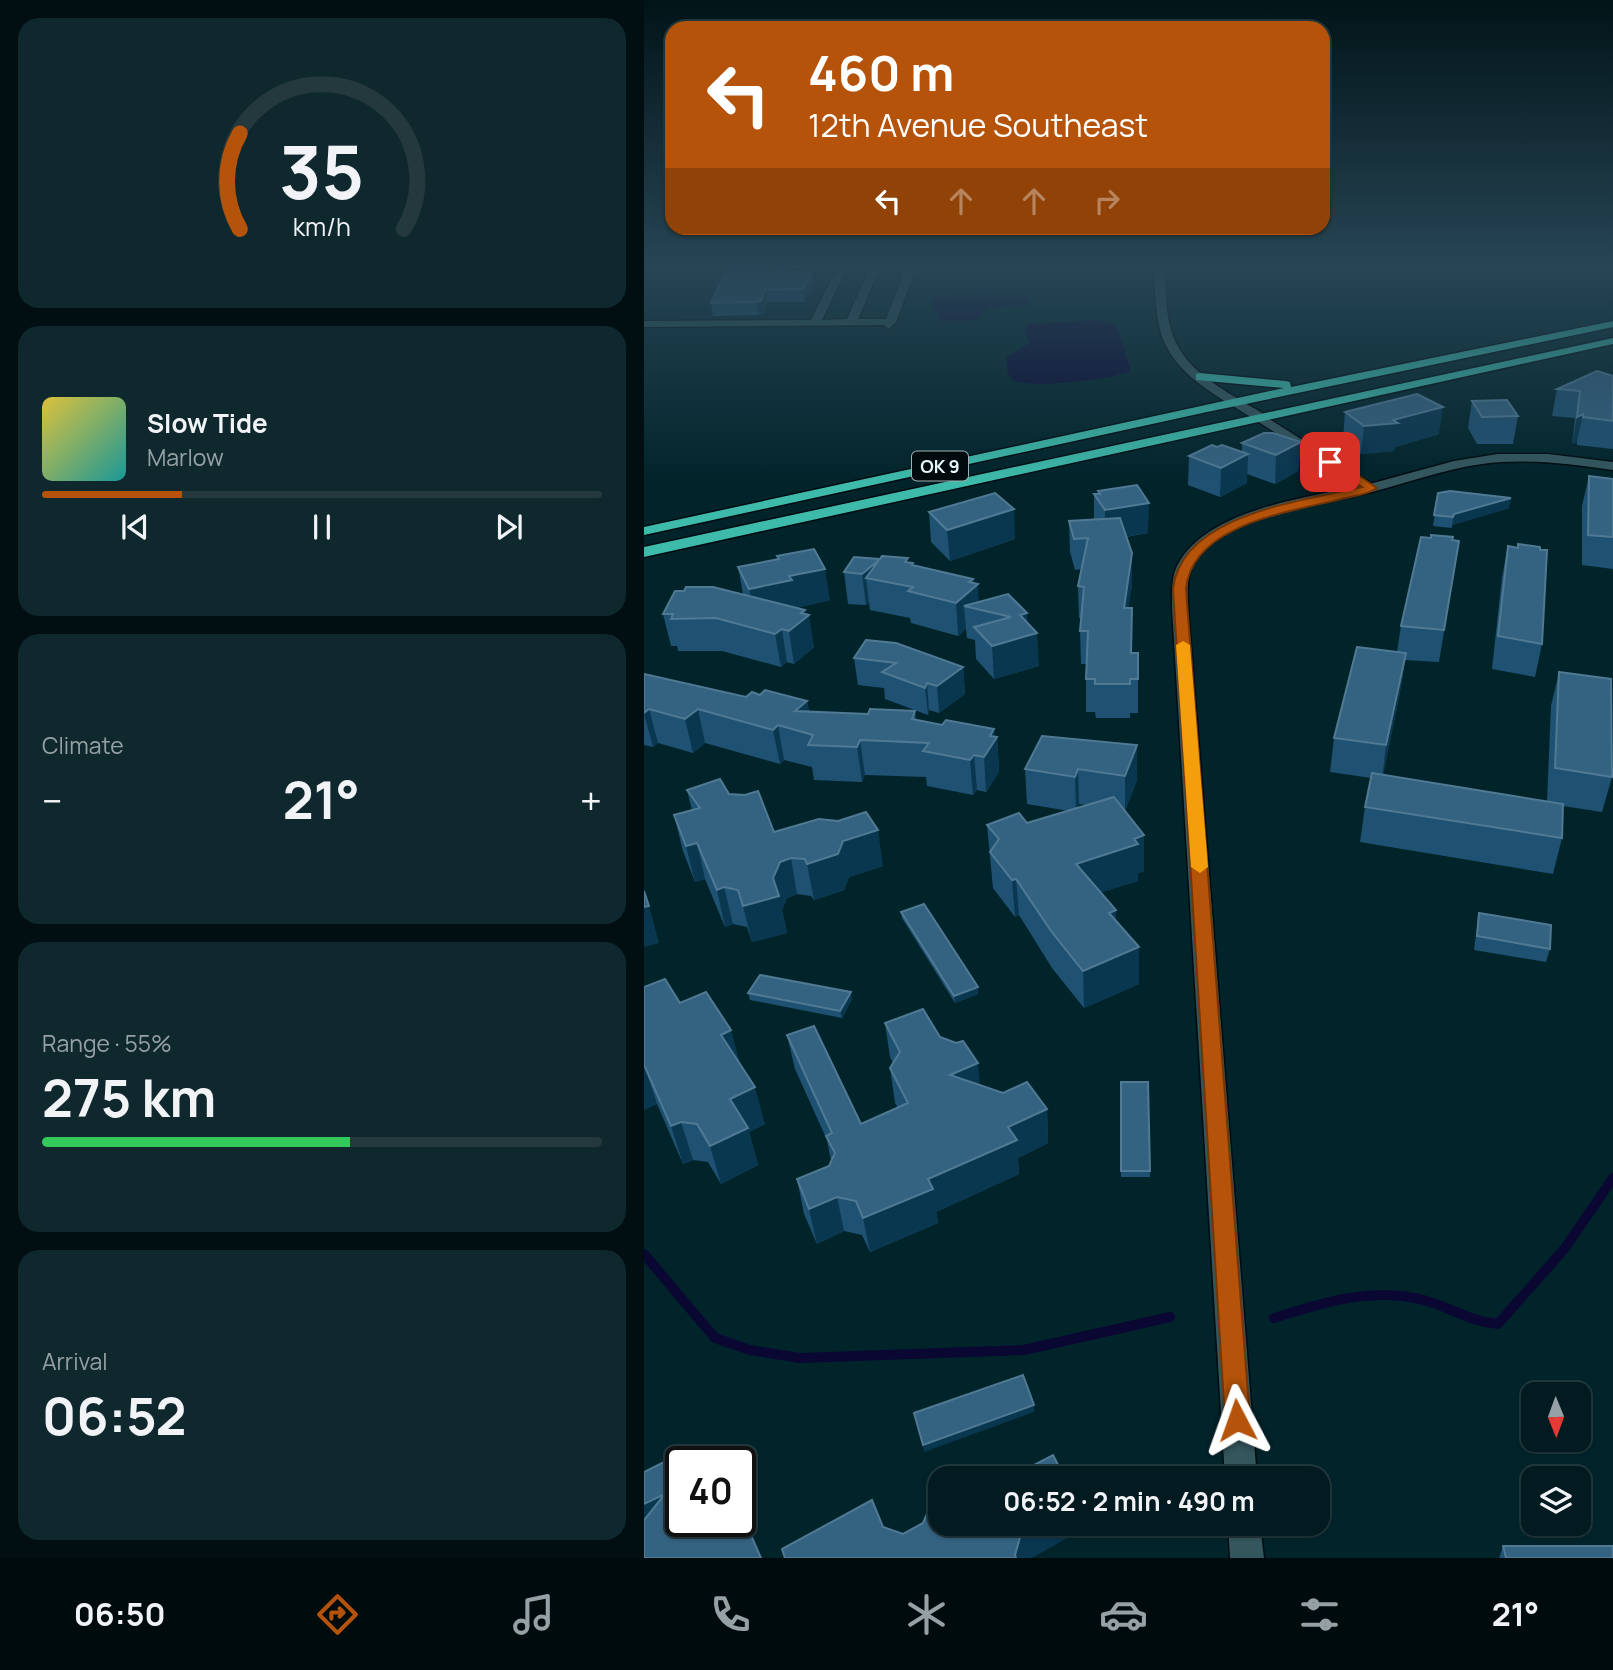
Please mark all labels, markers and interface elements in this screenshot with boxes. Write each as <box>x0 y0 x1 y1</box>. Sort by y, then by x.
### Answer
text: 460 m <box>808 39 954 106</box>
icon: left <box>693 49 784 140</box>
text: 12th Avenue Southeast <box>808 103 1148 147</box>
text: 35 <box>280 121 365 221</box>
icon: left <box>869 182 907 220</box>
icon: ahead <box>942 182 980 220</box>
icon: ahead <box>1015 182 1053 220</box>
icon: right <box>1088 182 1126 220</box>
text: km/h <box>293 209 351 244</box>
text: Slow Tide <box>147 405 268 441</box>
pin <box>1300 432 1360 492</box>
text: Marlow <box>147 441 224 473</box>
icon: arrive <box>1311 443 1349 481</box>
road number: OK 9 <box>912 452 968 480</box>
icon: previous <box>116 508 154 546</box>
icon: pause <box>303 508 341 546</box>
icon: next <box>490 508 528 546</box>
text: Climate <box>42 729 124 761</box>
text: 21° <box>283 764 360 835</box>
text: − <box>42 774 63 826</box>
text: + <box>580 774 602 826</box>
text: Range · 55% <box>42 1027 172 1059</box>
text: 275 km <box>42 1062 216 1133</box>
text: Arrival <box>42 1345 108 1377</box>
text: 06:52 <box>42 1380 186 1451</box>
north arrow <box>1521 1382 1591 1452</box>
map controls <box>1521 1382 1591 1536</box>
position arrow <box>1200 1383 1274 1457</box>
speed limit sign: 40 <box>665 1446 756 1537</box>
button: layers <box>1521 1466 1591 1536</box>
text: 06:52 · 2 min · 490 m <box>1003 1483 1255 1519</box>
icon: directions <box>313 1590 362 1639</box>
icon: music <box>509 1590 558 1639</box>
icon: phone <box>706 1590 755 1639</box>
icon: climate <box>902 1590 951 1639</box>
icon: car <box>1099 1590 1148 1639</box>
icon: filters <box>1295 1590 1344 1639</box>
text: 06:50 <box>74 1592 165 1636</box>
text: 21° <box>1492 1592 1539 1636</box>

